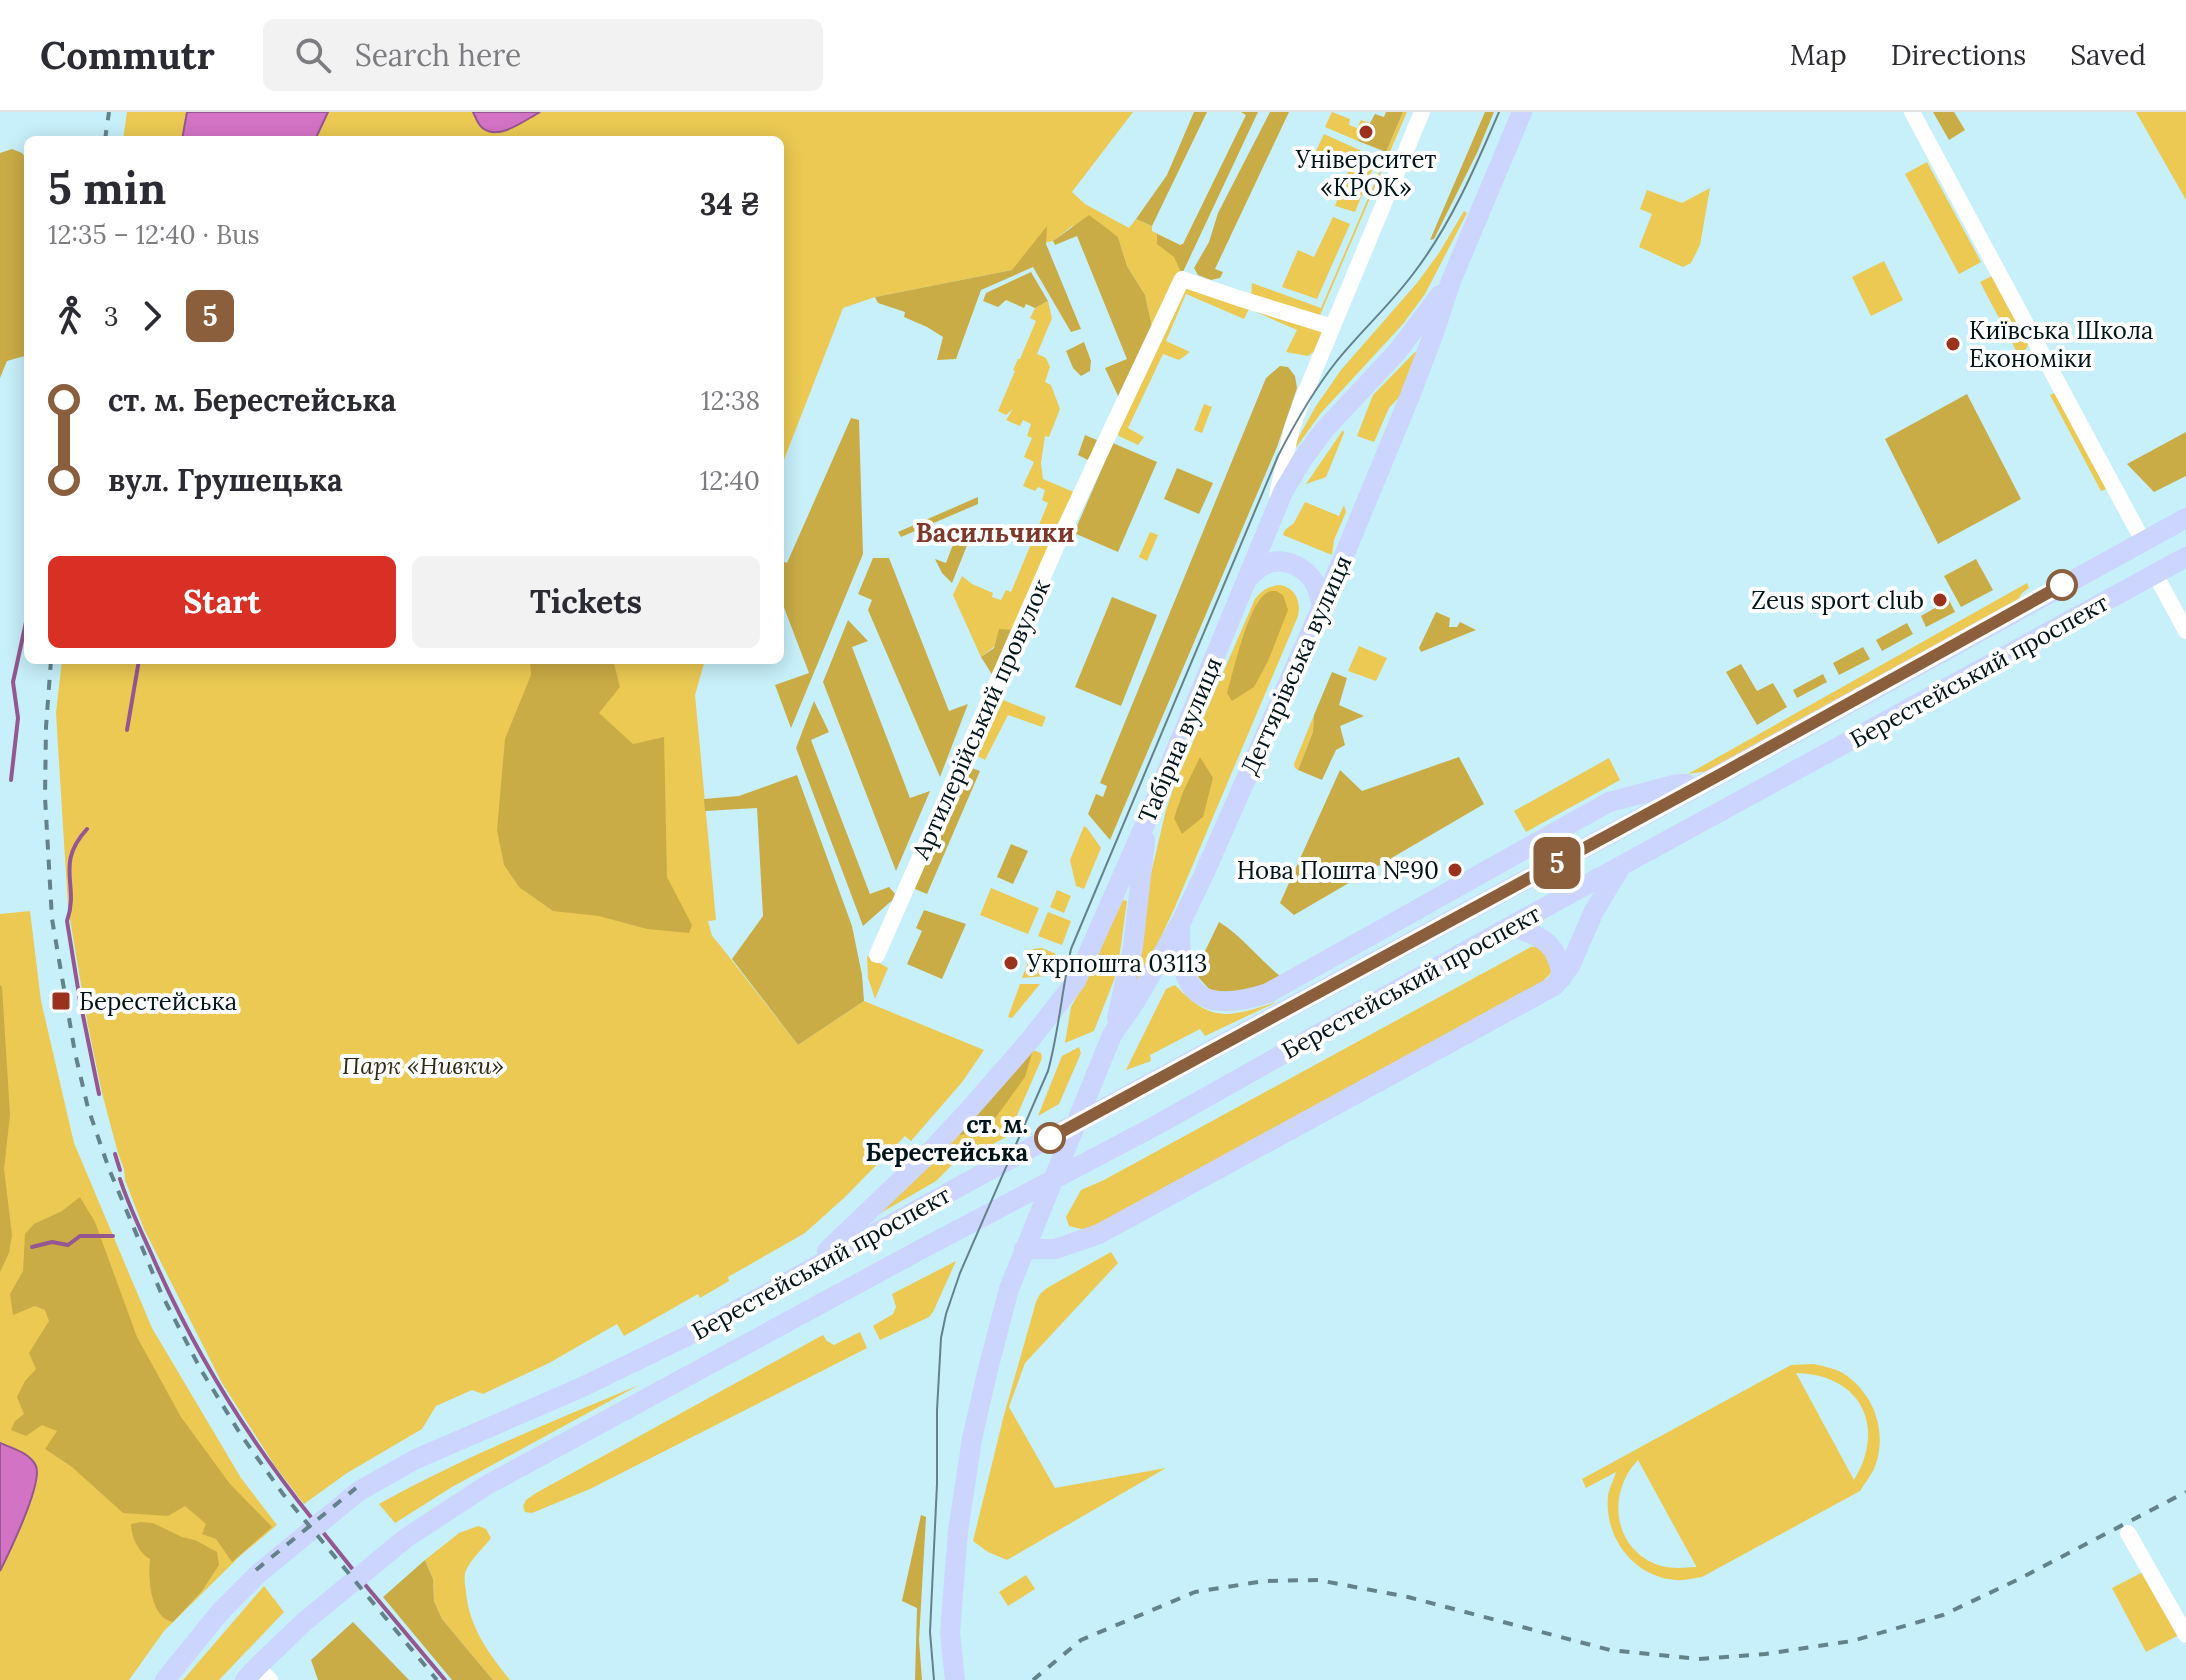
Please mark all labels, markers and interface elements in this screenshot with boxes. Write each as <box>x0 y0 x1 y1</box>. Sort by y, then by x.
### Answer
search box <box>263 19 823 91</box>
text: Commutr <box>40 31 215 79</box>
icon: search <box>291 33 335 77</box>
text: Search here <box>355 36 521 74</box>
text: Map <box>1790 37 1847 73</box>
text: Directions <box>1891 37 2026 73</box>
text: Saved <box>2070 37 2146 73</box>
marker: Університет «КРОК» <box>1357 123 1375 141</box>
place label: Університет «КРОК» <box>1295 144 1436 203</box>
text: 5 min <box>48 160 166 216</box>
text: 34 ₴ <box>700 185 760 223</box>
text: 12:35 – 12:40 · Bus <box>48 218 259 251</box>
icon: walk <box>48 294 92 338</box>
icon: forward <box>130 294 174 338</box>
text: 5 <box>202 298 218 334</box>
text: 3 <box>104 300 118 333</box>
place label: Київська Школа Економіки <box>1969 315 2154 374</box>
marker: Київська Школа Економіки <box>1944 335 1962 353</box>
text: ст. м. Берестейська <box>108 381 396 419</box>
text: 12:38 <box>701 384 760 417</box>
text: вул. Грушецька <box>108 461 343 499</box>
text: 12:40 <box>700 464 760 497</box>
district label: Васильчики <box>916 516 1074 549</box>
street label: Дегтярівська вулиця <box>1234 550 1358 780</box>
button: Start <box>48 556 396 648</box>
button: Tickets <box>412 556 760 648</box>
unlabelled marker <box>2047 570 2077 600</box>
street label: Артилерійський провулок <box>905 574 1057 865</box>
place label: Zeus sport club <box>1751 585 1924 616</box>
street label: Берестейський проспект <box>1844 587 2114 755</box>
marker: Zeus sport club <box>1931 591 1949 609</box>
street label: Табірна вулиця <box>1131 652 1229 828</box>
line badge: 5 <box>1531 837 1583 889</box>
text: 5 <box>1549 845 1565 881</box>
place label: Нова Пошта №90 <box>1237 855 1439 886</box>
marker: Нова Пошта №90 <box>1446 861 1464 879</box>
street label: Берестейський проспект <box>1276 898 1546 1066</box>
place label: Укрпошта 03113 <box>1026 948 1207 979</box>
marker: Укрпошта 03113 <box>1002 954 1020 972</box>
place label: Берестейська <box>79 986 237 1017</box>
marker: Берестейська <box>50 990 72 1012</box>
park label: Парк «Нивки» <box>342 1050 504 1081</box>
place label: ст. м. Берестейська <box>865 1109 1028 1168</box>
marker: ст. м. Берестейська <box>1035 1123 1065 1153</box>
street label: Берестейський проспект <box>686 1179 956 1347</box>

